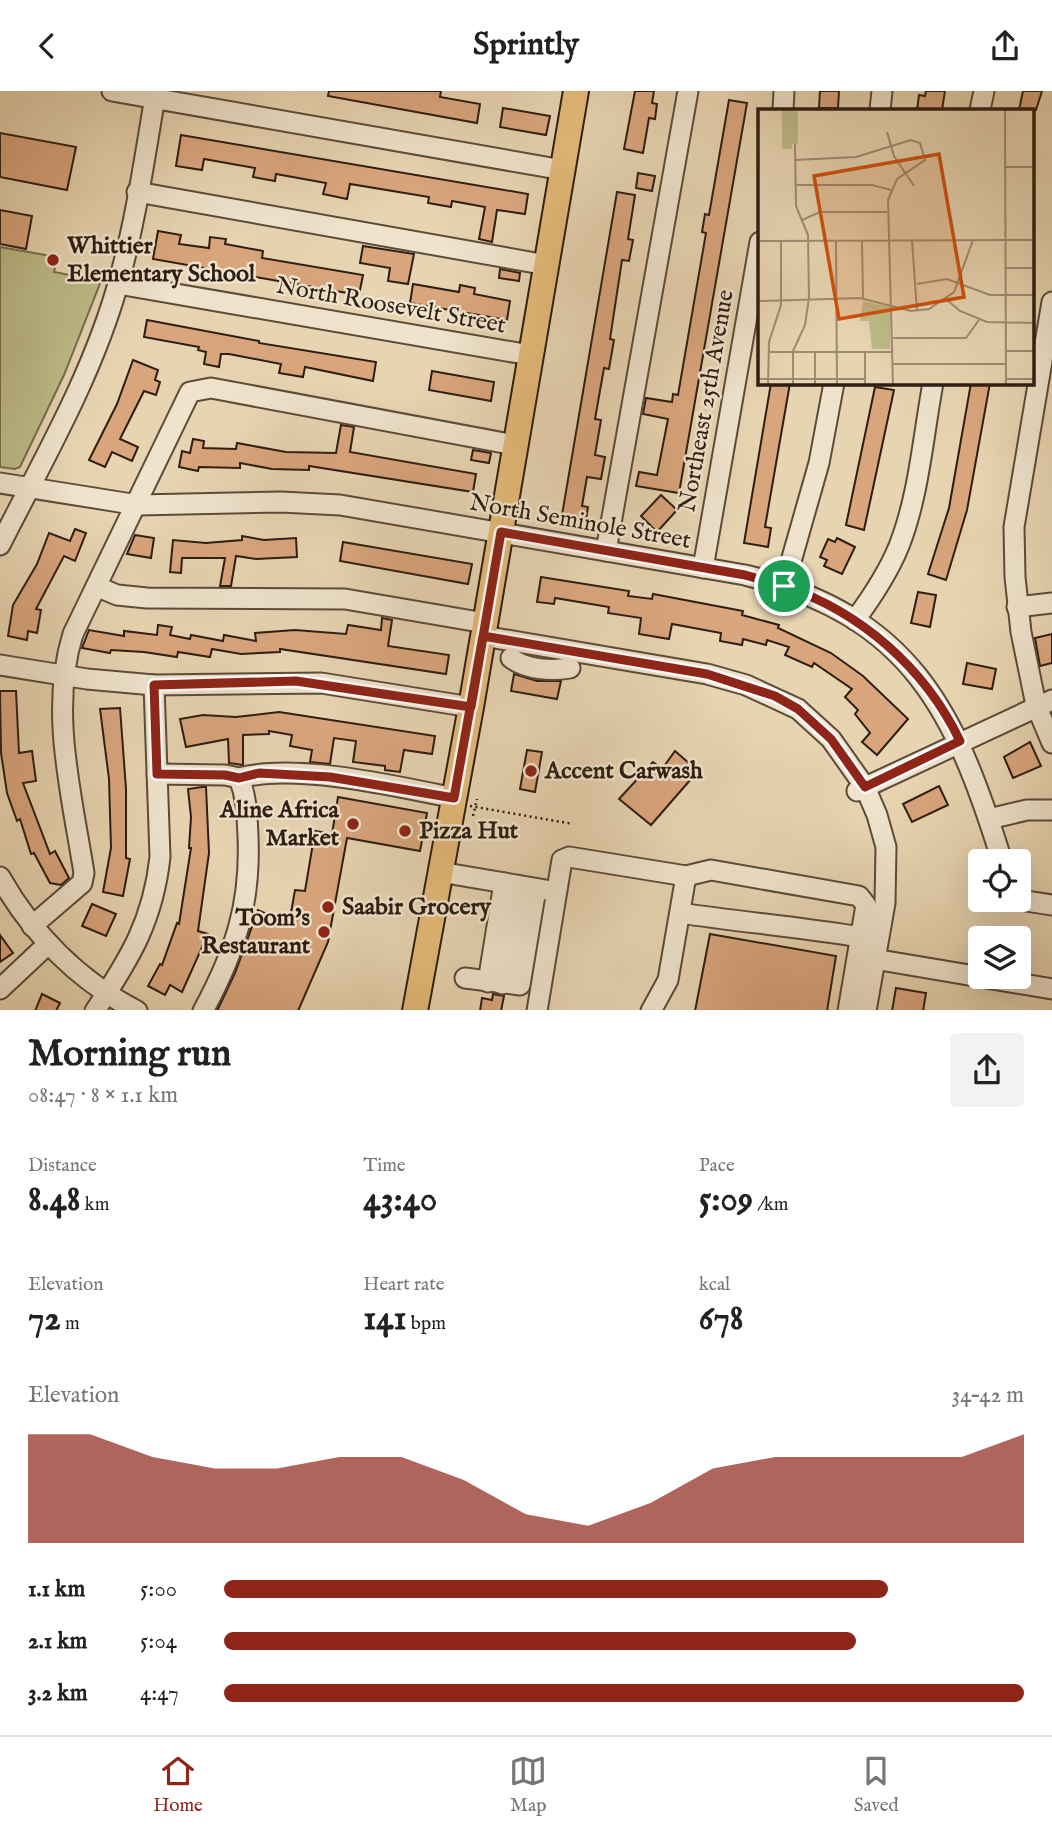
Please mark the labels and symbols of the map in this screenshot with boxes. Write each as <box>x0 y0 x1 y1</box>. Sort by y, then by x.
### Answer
inset map <box>758 109 1034 385</box>
place label: Whittier Elementary School <box>66 231 256 290</box>
marker: Whittier Elementary School <box>45 252 61 268</box>
street label: North Roosevelt Street <box>274 271 508 341</box>
street label: Northeast 25th Avenue <box>672 287 742 515</box>
street label: North Seminole Street <box>467 487 693 557</box>
pin <box>754 556 814 616</box>
place label: Accent Carwash <box>544 756 703 787</box>
marker: Accent Carwash <box>523 763 539 779</box>
place label: Aline Africa Market <box>219 795 340 854</box>
marker: Aline Africa Market <box>345 816 361 832</box>
place label: Pizza Hut <box>419 816 519 847</box>
marker: Pizza Hut <box>397 823 413 839</box>
place label: Saabir Grocery <box>342 892 492 923</box>
marker: Saabir Grocery <box>320 899 336 915</box>
place label: Toom's Restaurant <box>201 903 311 962</box>
marker: Toom's Restaurant <box>316 924 332 940</box>

